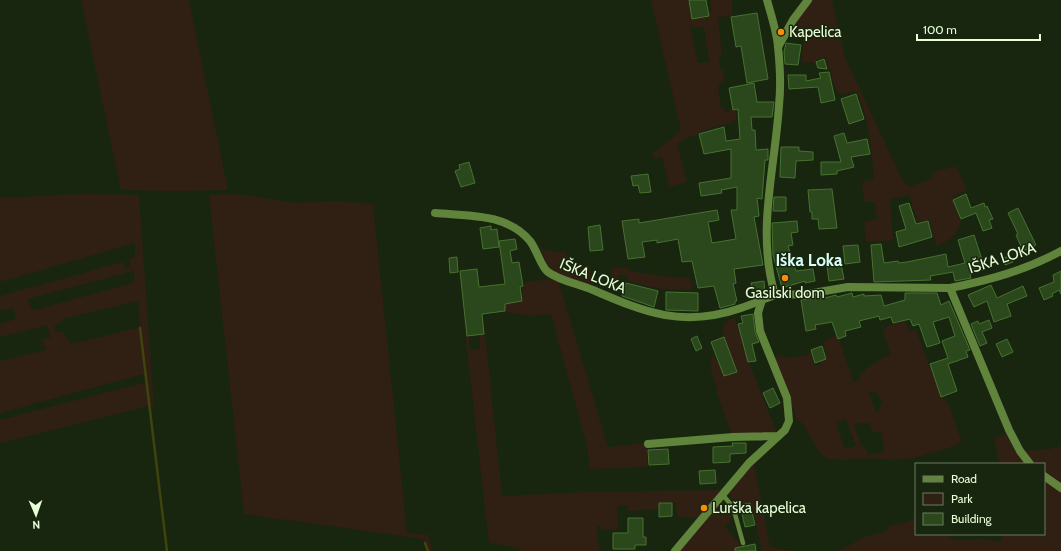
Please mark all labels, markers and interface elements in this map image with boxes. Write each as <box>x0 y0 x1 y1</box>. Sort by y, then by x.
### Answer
scale bar <box>917 16 1040 42</box>
text: 100 m <box>923 22 957 37</box>
place label: Kapelica <box>789 23 842 41</box>
marker: Kapelica <box>776 27 786 37</box>
street label: IŠKA LOKA <box>966 237 1039 277</box>
district label: Iška Loka <box>776 250 843 270</box>
street label: IŠKA LOKA <box>557 254 630 298</box>
marker: Gasilski dom <box>780 273 790 283</box>
place label: Gasilski dom <box>745 284 825 302</box>
legend <box>915 463 1045 535</box>
text: Road <box>951 471 977 486</box>
text: Park <box>951 491 973 506</box>
north arrow <box>16 495 56 535</box>
place label: Lurška kapelica <box>712 499 807 517</box>
marker: Lurška kapelica <box>699 503 709 513</box>
text: Building <box>951 511 993 526</box>
text: N <box>32 518 40 532</box>

